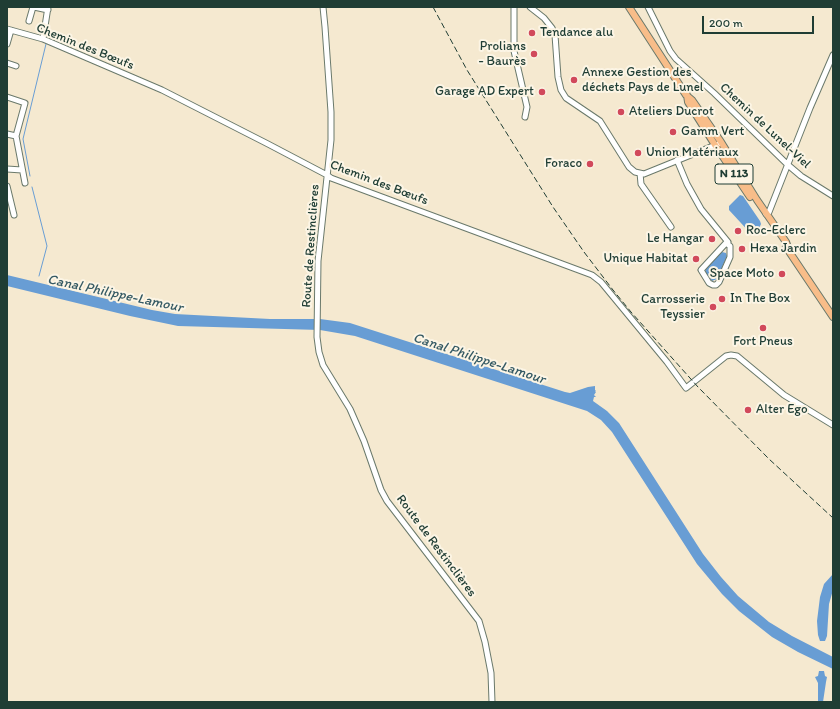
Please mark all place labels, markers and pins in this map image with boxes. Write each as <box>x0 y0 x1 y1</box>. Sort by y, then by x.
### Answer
place label: Tendance alu <box>540 25 613 41</box>
marker: Tendance alu <box>527 28 537 38</box>
place label: Prolians - Baurès <box>478 39 526 70</box>
marker: Prolians - Baurès <box>529 49 539 59</box>
place label: Annexe Gestion des déchets Pays de Lunel <box>582 65 704 96</box>
marker: Annexe Gestion des déchets Pays de Lunel <box>569 75 579 85</box>
place label: Garage AD Expert <box>435 84 534 100</box>
marker: Garage AD Expert <box>537 87 547 97</box>
place label: Ateliers Ducrot <box>629 104 714 120</box>
marker: Ateliers Ducrot <box>616 107 626 117</box>
place label: Gamm Vert <box>681 124 744 140</box>
marker: Gamm Vert <box>668 127 678 137</box>
place label: Union Matériaux <box>646 145 738 161</box>
marker: Union Matériaux <box>633 148 643 158</box>
place label: Foraco <box>545 156 582 172</box>
marker: Foraco <box>585 159 595 169</box>
place label: Roc-Eclerc <box>746 223 806 239</box>
marker: Roc-Eclerc <box>733 226 743 236</box>
place label: Le Hangar <box>647 231 704 247</box>
marker: Le Hangar <box>707 234 717 244</box>
place label: Hexa Jardin <box>750 241 817 257</box>
marker: Hexa Jardin <box>737 244 747 254</box>
place label: Unique Habitat <box>603 251 688 267</box>
marker: Unique Habitat <box>691 254 701 264</box>
place label: Space Moto <box>710 266 774 282</box>
marker: Space Moto <box>777 269 787 279</box>
place label: In The Box <box>730 291 790 307</box>
place label: Carrosserie Teyssier <box>641 292 705 323</box>
marker: In The Box <box>717 294 727 304</box>
marker: Carrosserie Teyssier <box>708 302 718 312</box>
marker: Fort Pneus <box>758 323 768 333</box>
place label: Fort Pneus <box>733 334 793 350</box>
place label: Alter Ego <box>756 402 808 418</box>
marker: Alter Ego <box>743 405 753 415</box>

